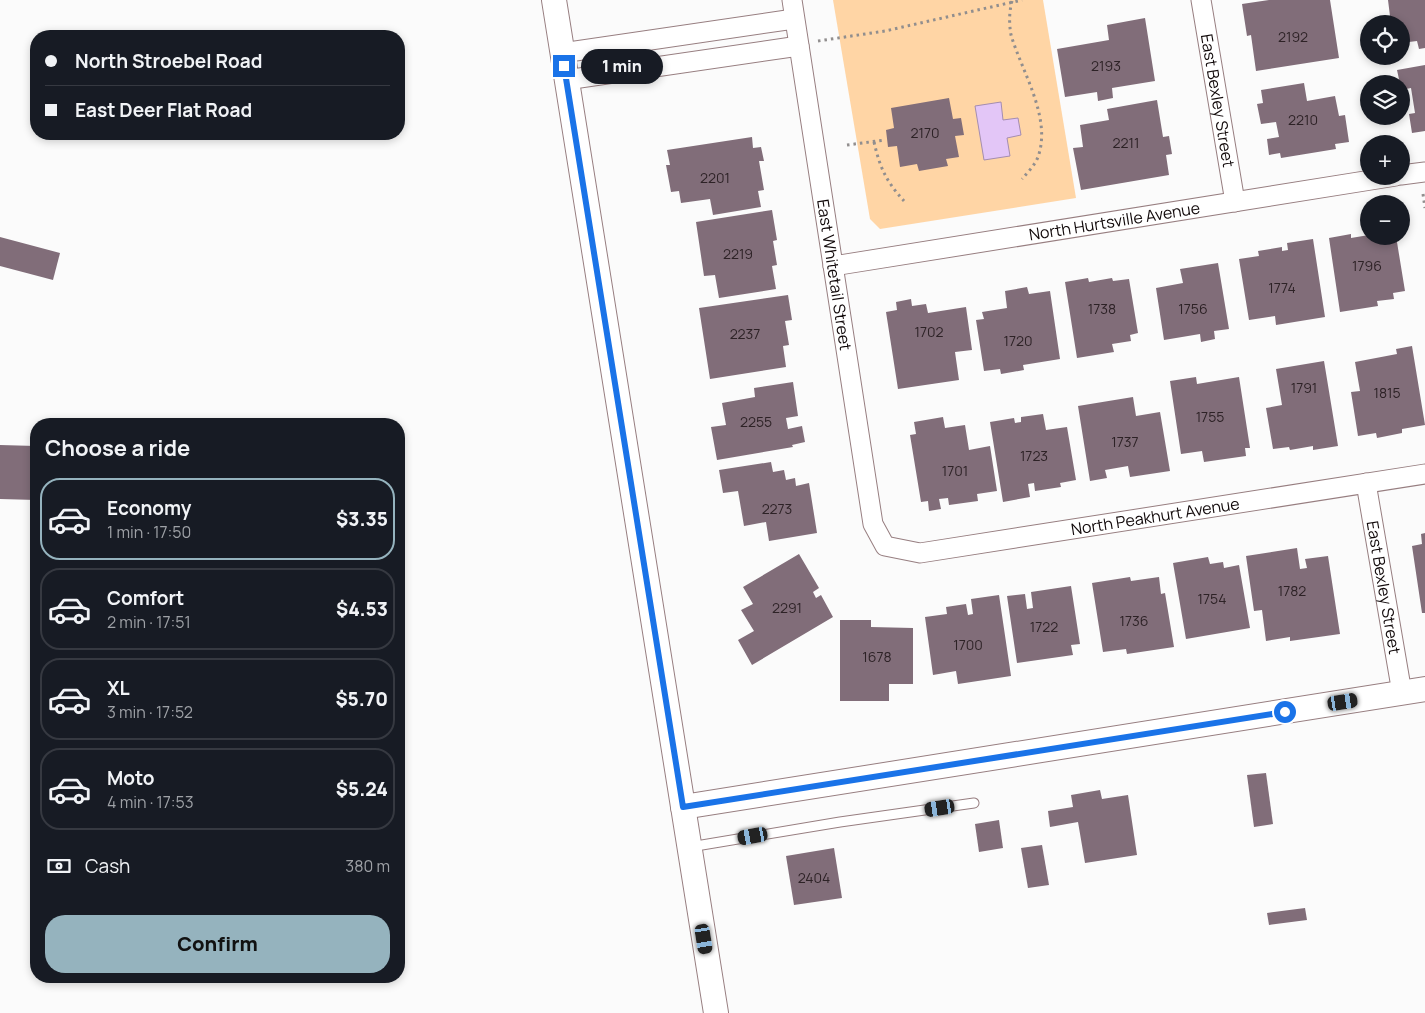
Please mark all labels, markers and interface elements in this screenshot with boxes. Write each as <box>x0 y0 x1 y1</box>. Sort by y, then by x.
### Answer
map controls <box>1360 15 1410 245</box>
button: locate <box>1360 15 1410 65</box>
house number: 2192 <box>1278 27 1308 46</box>
street label: East Bexley Street <box>1196 32 1240 169</box>
text: North Stroebel Road <box>75 48 262 74</box>
callout: 1 min <box>582 48 664 84</box>
route end <box>553 55 575 77</box>
text: 1 min <box>602 55 642 77</box>
house number: 2193 <box>1091 56 1121 75</box>
button: layers <box>1360 75 1410 125</box>
text: East Deer Flat Road <box>75 97 252 123</box>
house number: 2210 <box>1288 110 1318 129</box>
house number: 2170 <box>910 123 940 142</box>
house number: 2211 <box>1113 133 1139 152</box>
button: + <box>1360 135 1410 185</box>
house number: 2201 <box>700 168 730 187</box>
button: − <box>1360 195 1410 245</box>
street label: North Hurtsville Avenue <box>1027 197 1202 246</box>
street label: East Whitetail Street <box>812 198 857 352</box>
house number: 2219 <box>723 244 753 263</box>
house number: 1796 <box>1352 256 1382 275</box>
house number: 1774 <box>1268 278 1296 297</box>
house number: 1738 <box>1088 299 1116 318</box>
house number: 1756 <box>1178 299 1208 318</box>
house number: 1702 <box>914 322 944 341</box>
house number: 2237 <box>730 324 760 343</box>
house number: 1720 <box>1003 331 1033 350</box>
house number: 1791 <box>1291 378 1317 397</box>
house number: 1815 <box>1373 383 1401 402</box>
house number: 1755 <box>1196 407 1224 426</box>
house number: 2255 <box>740 412 772 431</box>
house number: 1737 <box>1111 432 1139 451</box>
text: Choose a ride <box>45 433 190 463</box>
house number: 1723 <box>1020 446 1048 465</box>
house number: 1701 <box>942 461 968 480</box>
street label: North Peakhurt Avenue <box>1069 492 1241 540</box>
text: Economy <box>107 495 191 521</box>
icon: car <box>47 497 92 542</box>
house number: 2273 <box>762 499 792 518</box>
text: $3.35 <box>336 506 388 532</box>
street label: East Bexley Street <box>1362 519 1406 656</box>
text: 1 min · 17:50 <box>107 521 191 543</box>
house number: 1782 <box>1278 581 1306 600</box>
text: Comfort <box>107 585 184 611</box>
icon: car <box>47 587 92 632</box>
house number: 1754 <box>1198 589 1226 608</box>
text: $4.53 <box>336 596 388 622</box>
house number: 2291 <box>772 598 802 617</box>
text: 2 min · 17:51 <box>107 611 191 633</box>
house number: 1736 <box>1120 611 1148 630</box>
house number: 1722 <box>1030 617 1058 636</box>
house number: 1700 <box>953 635 983 654</box>
house number: 1678 <box>862 647 892 666</box>
text: XL <box>107 675 130 701</box>
icon: car <box>47 677 92 722</box>
text: $5.70 <box>335 686 388 712</box>
car <box>1327 692 1358 712</box>
text: 3 min · 17:52 <box>107 701 193 723</box>
route start <box>1274 701 1296 723</box>
text: Moto <box>107 765 154 791</box>
icon: car <box>47 767 92 812</box>
text: $5.24 <box>336 776 388 802</box>
text: 4 min · 17:53 <box>107 791 194 813</box>
car <box>924 798 955 818</box>
car <box>736 826 769 846</box>
icon: cash <box>45 852 73 880</box>
text: Cash <box>85 853 130 879</box>
text: 380 m <box>345 855 390 877</box>
house number: 2404 <box>798 868 830 887</box>
button: Confirm <box>45 915 390 973</box>
car <box>694 923 713 955</box>

